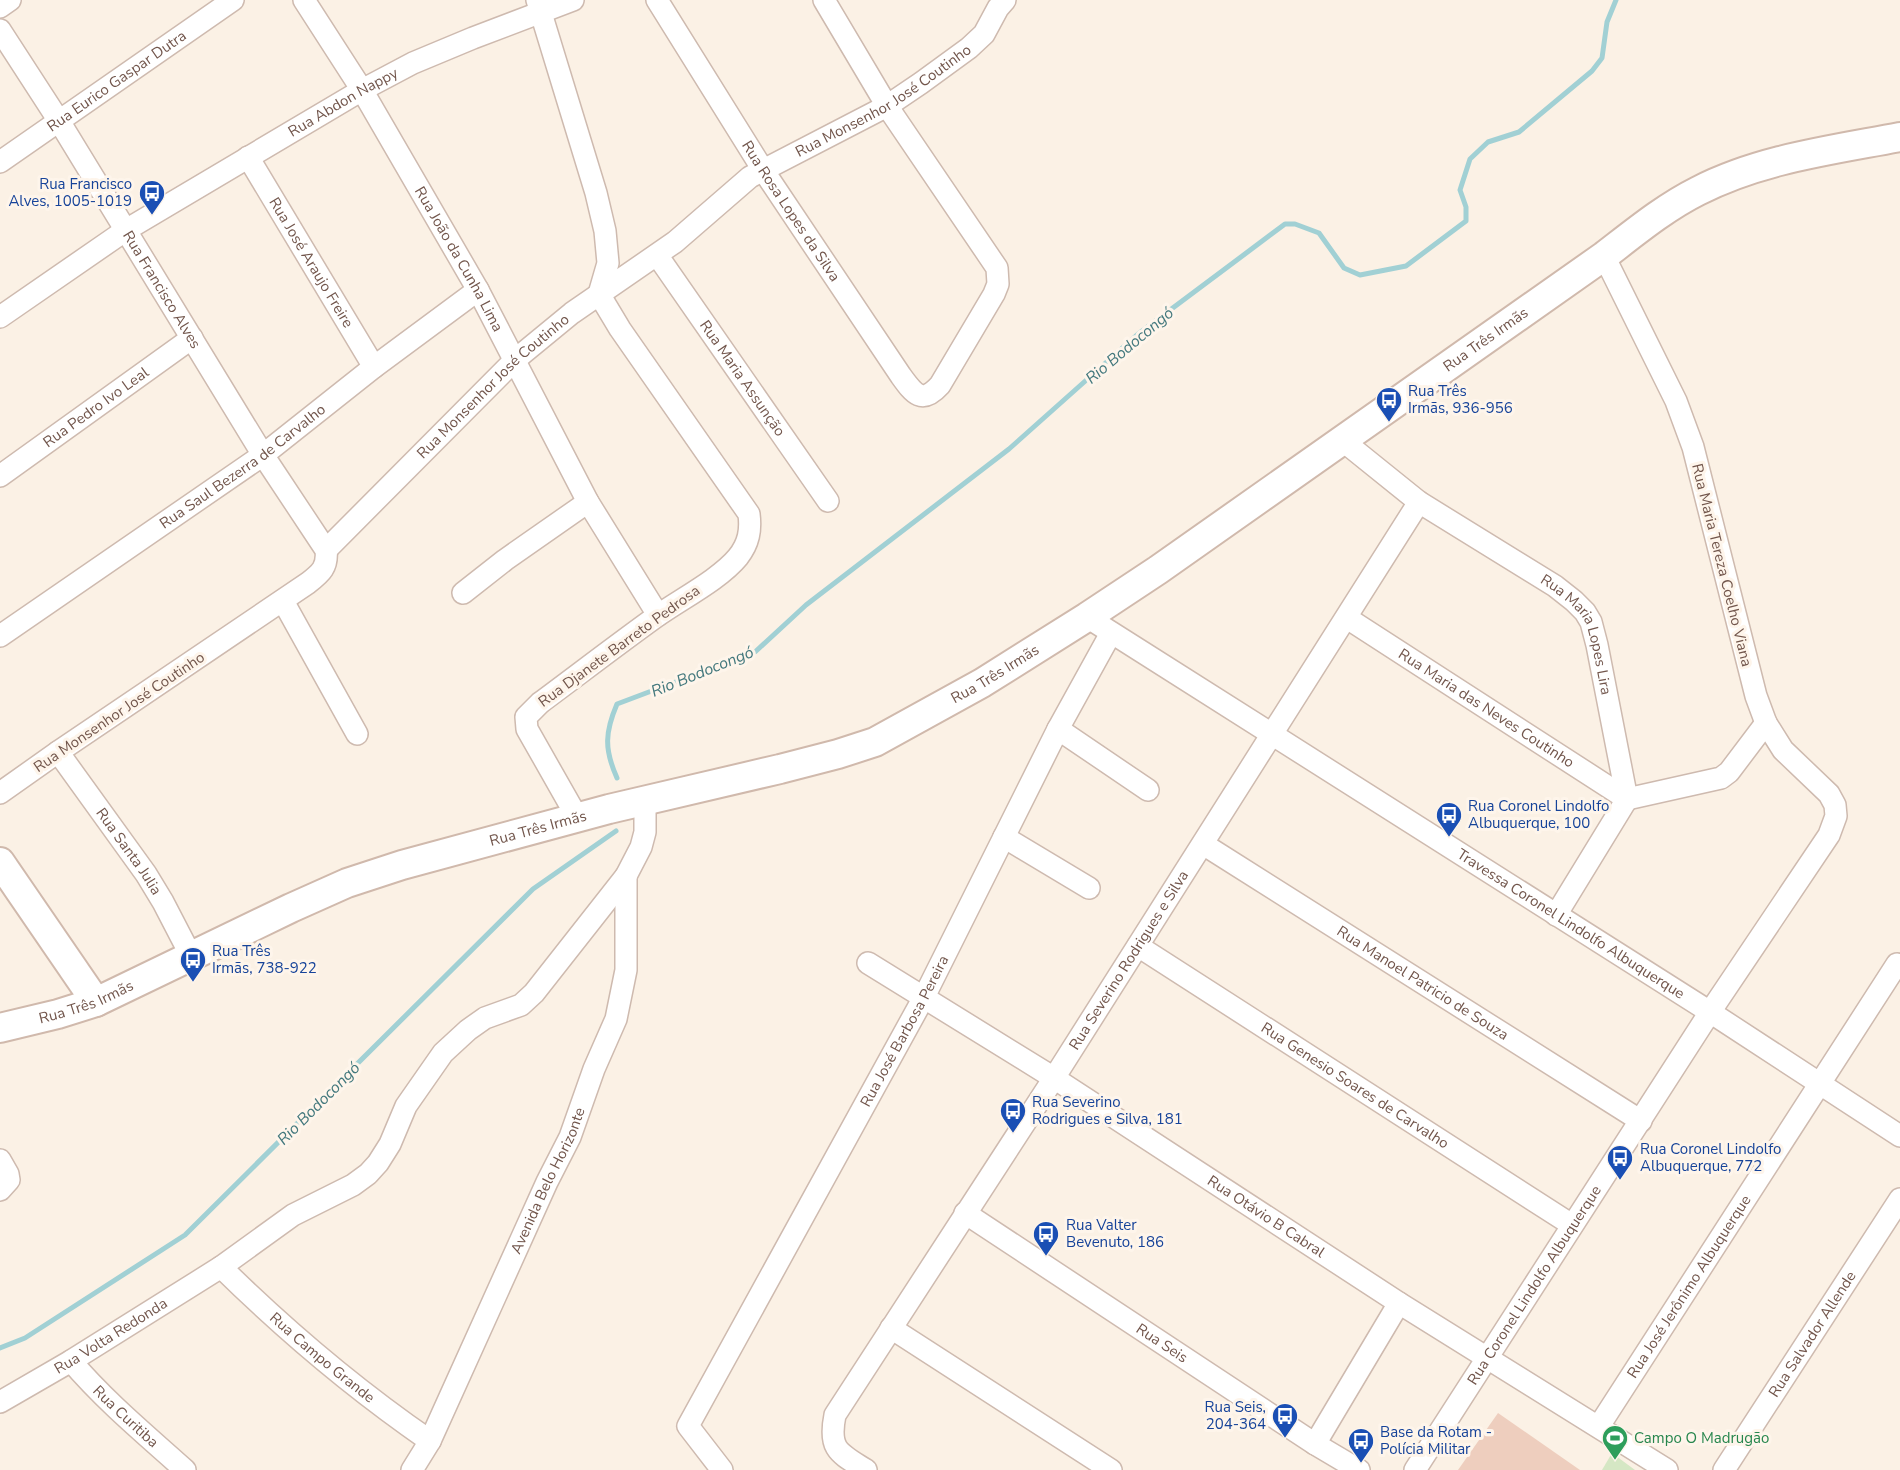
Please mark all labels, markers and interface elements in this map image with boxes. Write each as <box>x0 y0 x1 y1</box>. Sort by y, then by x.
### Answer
street label: Rua Eurico Gaspar Dutra <box>43 26 190 136</box>
street label: Rua Monsenhor José Coutinho <box>792 40 975 162</box>
street label: Rua Abdon Nappy <box>284 63 402 142</box>
street label: Rua Rosa Lopes da Silva <box>737 137 845 285</box>
place label: Rua Francisco Alves, 1005-1019 <box>8 174 132 211</box>
bus stop icon: Rua Francisco Alves, 1005-1019 <box>137 178 167 216</box>
street label: Rua João da Cunha Lima <box>410 183 508 335</box>
street label: Rua José Araujo Freire <box>264 193 358 332</box>
street label: Rua Francisco Alves <box>118 227 206 352</box>
water label: Rio Bodocongó <box>1081 302 1178 389</box>
street label: Rua Três Irmãs <box>1439 302 1532 376</box>
street label: Rua Monsenhor José Coutinho <box>412 309 573 463</box>
street label: Rua Maria Assunção <box>695 316 790 440</box>
street label: Rua Pedro Ivo Leal <box>39 362 153 452</box>
place label: Rua Três Irmãs, 936-956 <box>1408 381 1513 418</box>
bus stop icon: Rua Três Irmãs, 936-956 <box>1374 385 1404 423</box>
street label: Rua Saul Bezerra de Carvalho <box>156 399 330 533</box>
street label: Rua Maria Tereza Coelho Viana <box>1687 461 1757 669</box>
street label: Rua Maria Lopes Lira <box>1537 570 1616 697</box>
street label: Rua Djanete Barreto Pedrosa <box>534 581 704 711</box>
street label: Rua Três Irmãs <box>947 640 1043 708</box>
water label: Rio Bodocongó <box>648 641 757 703</box>
street label: Rua Maria das Neves Coutinho <box>1395 644 1578 772</box>
street label: Rua Monsenhor José Coutinho <box>29 647 209 777</box>
place label: Rua Coronel Lindolfo Albuquerque, 100 <box>1468 796 1609 833</box>
bus stop icon: Rua Coronel Lindolfo Albuquerque, 100 <box>1434 800 1464 838</box>
street label: Rua Santa Julia <box>91 804 166 899</box>
street label: Rua Três Irmãs <box>487 806 589 851</box>
street label: Travessa Coronel Lindolfo Albuquerque <box>1453 844 1689 1004</box>
street label: Rua Severino Rodrigues e Silva <box>1064 866 1193 1054</box>
street label: Rua Manoel Patricio de Souza <box>1333 921 1512 1045</box>
place label: Rua Três Irmãs, 738-922 <box>212 941 317 978</box>
bus stop icon: Rua Três Irmãs, 738-922 <box>178 945 208 983</box>
street label: Rua José Barbosa Pereira <box>856 952 953 1110</box>
street label: Rua Três Irmãs <box>37 975 137 1028</box>
street label: Rua Genesio Soares de Carvalho <box>1257 1018 1453 1153</box>
water label: Rio Bodocongó <box>272 1057 365 1150</box>
place label: Rua Severino Rodrigues e Silva, 181 <box>1032 1092 1183 1129</box>
bus stop icon: Rua Severino Rodrigues e Silva, 181 <box>998 1096 1028 1134</box>
street label: Avenida Belo Horizonte <box>506 1105 590 1257</box>
place label: Rua Coronel Lindolfo Albuquerque, 772 <box>1640 1139 1781 1176</box>
bus stop icon: Rua Coronel Lindolfo Albuquerque, 772 <box>1605 1143 1635 1181</box>
street label: Rua Otávio B Cabral <box>1203 1171 1329 1262</box>
street label: Rua Coronel Lindolfo Albuquerque <box>1463 1181 1606 1389</box>
street label: Rua José Jerônimo Albuquerque <box>1623 1191 1755 1382</box>
place label: Rua Valter Bevenuto, 186 <box>1066 1215 1164 1252</box>
bus stop icon: Rua Valter Bevenuto, 186 <box>1031 1219 1061 1257</box>
street label: Rua Salvador Allende <box>1764 1267 1861 1401</box>
street label: Rua Volta Redonda <box>51 1293 171 1379</box>
street label: Rua Campo Grande <box>265 1308 379 1407</box>
street label: Rua Seis <box>1132 1319 1192 1367</box>
street label: Rua Curitiba <box>89 1381 163 1452</box>
place label: Rua Seis, 204-364 <box>1204 1397 1266 1434</box>
bus stop icon: Rua Seis, 204-364 <box>1270 1401 1300 1439</box>
place label: Base da Rotam - Polícia Militar <box>1380 1422 1492 1459</box>
sports icon: Campo O Madrugão <box>1600 1423 1630 1461</box>
bus stop icon: Base da Rotam - Polícia Militar <box>1346 1426 1376 1464</box>
place label: Campo O Madrugão <box>1634 1428 1769 1448</box>

